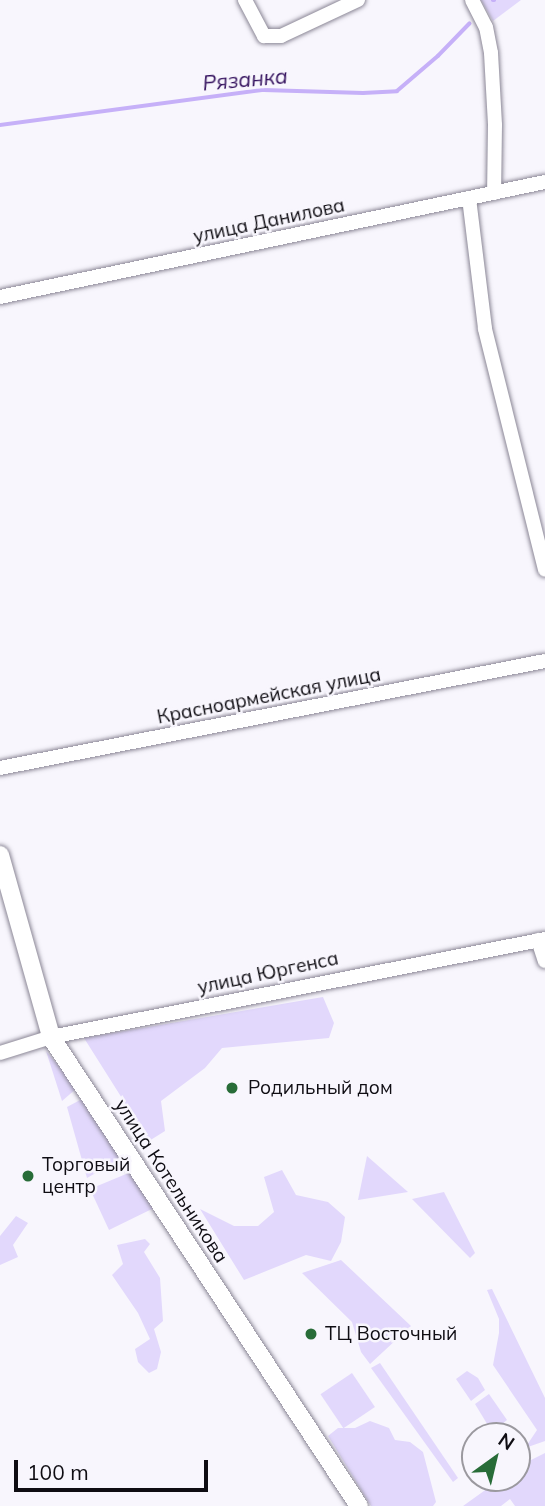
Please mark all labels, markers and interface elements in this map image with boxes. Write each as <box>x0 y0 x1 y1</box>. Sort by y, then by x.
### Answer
water label: Рязанка <box>201 63 289 95</box>
street label: улица Данилова <box>191 194 347 248</box>
street label: Красноармейская улица <box>155 663 383 729</box>
street label: улица Юргенса <box>196 947 340 999</box>
place label: Родильный дом <box>248 1077 393 1099</box>
marker: Родильный дом <box>222 1078 242 1098</box>
street label: улица Котельникова <box>110 1095 232 1267</box>
place label: Торговый центр <box>42 1154 130 1198</box>
marker: Торговый центр <box>20 1168 36 1184</box>
place label: ТЦ Восточный <box>325 1323 457 1345</box>
marker: ТЦ Восточный <box>303 1326 319 1342</box>
north arrow <box>461 1422 531 1492</box>
text: N <box>494 1427 519 1455</box>
scale bar <box>18 1446 212 1490</box>
text: 100 m <box>27 1459 89 1485</box>

